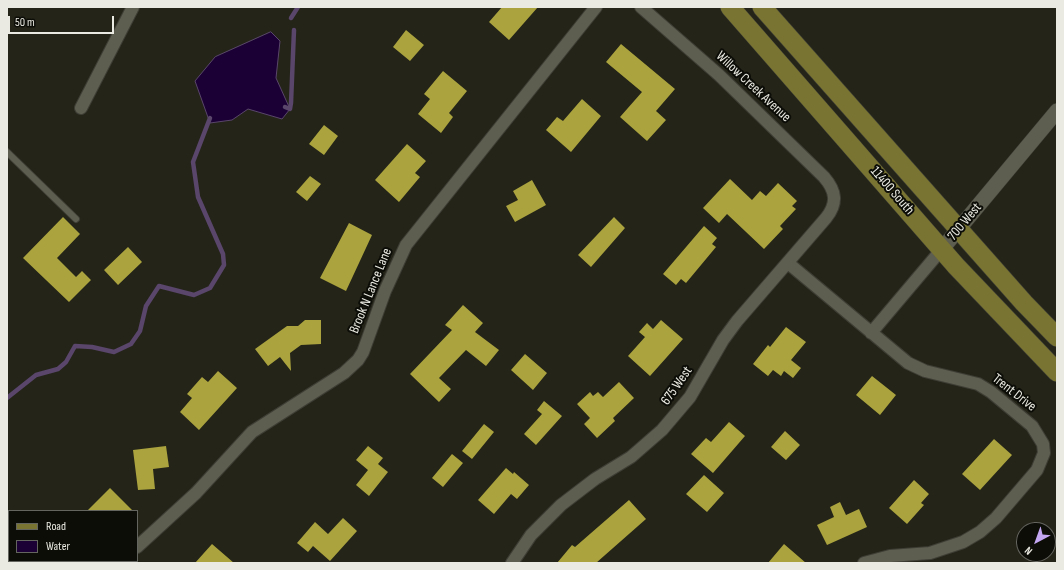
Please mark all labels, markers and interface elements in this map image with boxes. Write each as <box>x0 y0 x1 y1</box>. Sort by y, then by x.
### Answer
scale bar <box>10 8 116 34</box>
text: 50 m <box>15 15 35 30</box>
street label: Willow Creek Avenue <box>712 48 794 126</box>
street label: 11400 South <box>867 163 917 219</box>
street label: 700 West <box>944 200 986 244</box>
street label: Brook N Lance Lane <box>346 246 396 336</box>
street label: 675 West <box>658 363 696 409</box>
street label: Trent Drive <box>989 371 1039 415</box>
legend <box>8 510 138 562</box>
text: Road <box>46 519 66 534</box>
north arrow <box>1016 522 1056 562</box>
text: Water <box>46 539 70 554</box>
text: N <box>1022 544 1035 558</box>

